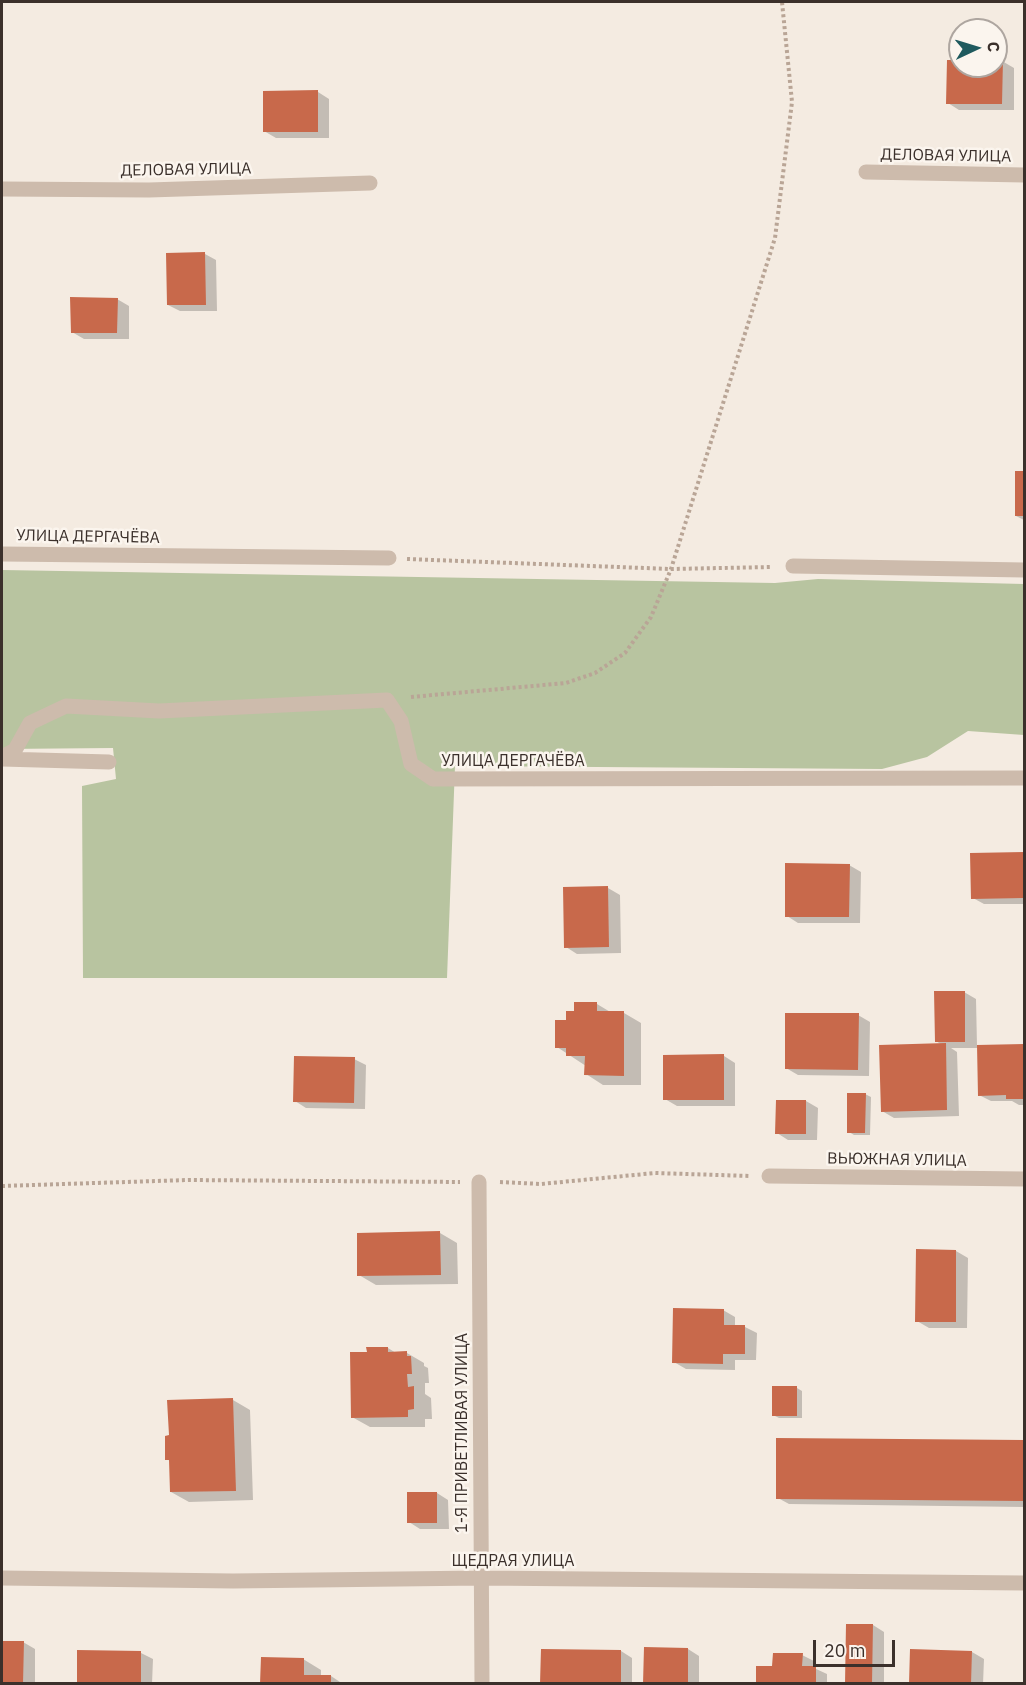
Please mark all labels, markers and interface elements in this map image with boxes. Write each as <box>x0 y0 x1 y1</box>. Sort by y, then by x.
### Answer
north arrow <box>948 18 1008 78</box>
text: С <box>984 41 1004 53</box>
street label: ДЕЛОВАЯ УЛИЦА <box>880 145 1012 167</box>
street label: ДЕЛОВАЯ УЛИЦА <box>120 159 252 181</box>
street label: УЛИЦА ДЕРГАЧЁВА <box>16 526 160 548</box>
street label: УЛИЦА ДЕРГАЧЁВА <box>441 751 585 771</box>
street label: ВЬЮЖНАЯ УЛИЦА <box>827 1149 967 1171</box>
street label: 1-Я ПРИВЕТЛИВАЯ УЛИЦА <box>452 1333 472 1533</box>
street label: ЩЕДРАЯ УЛИЦА <box>452 1551 574 1571</box>
scale bar <box>816 1628 898 1666</box>
text: 20 m <box>824 1639 866 1662</box>

